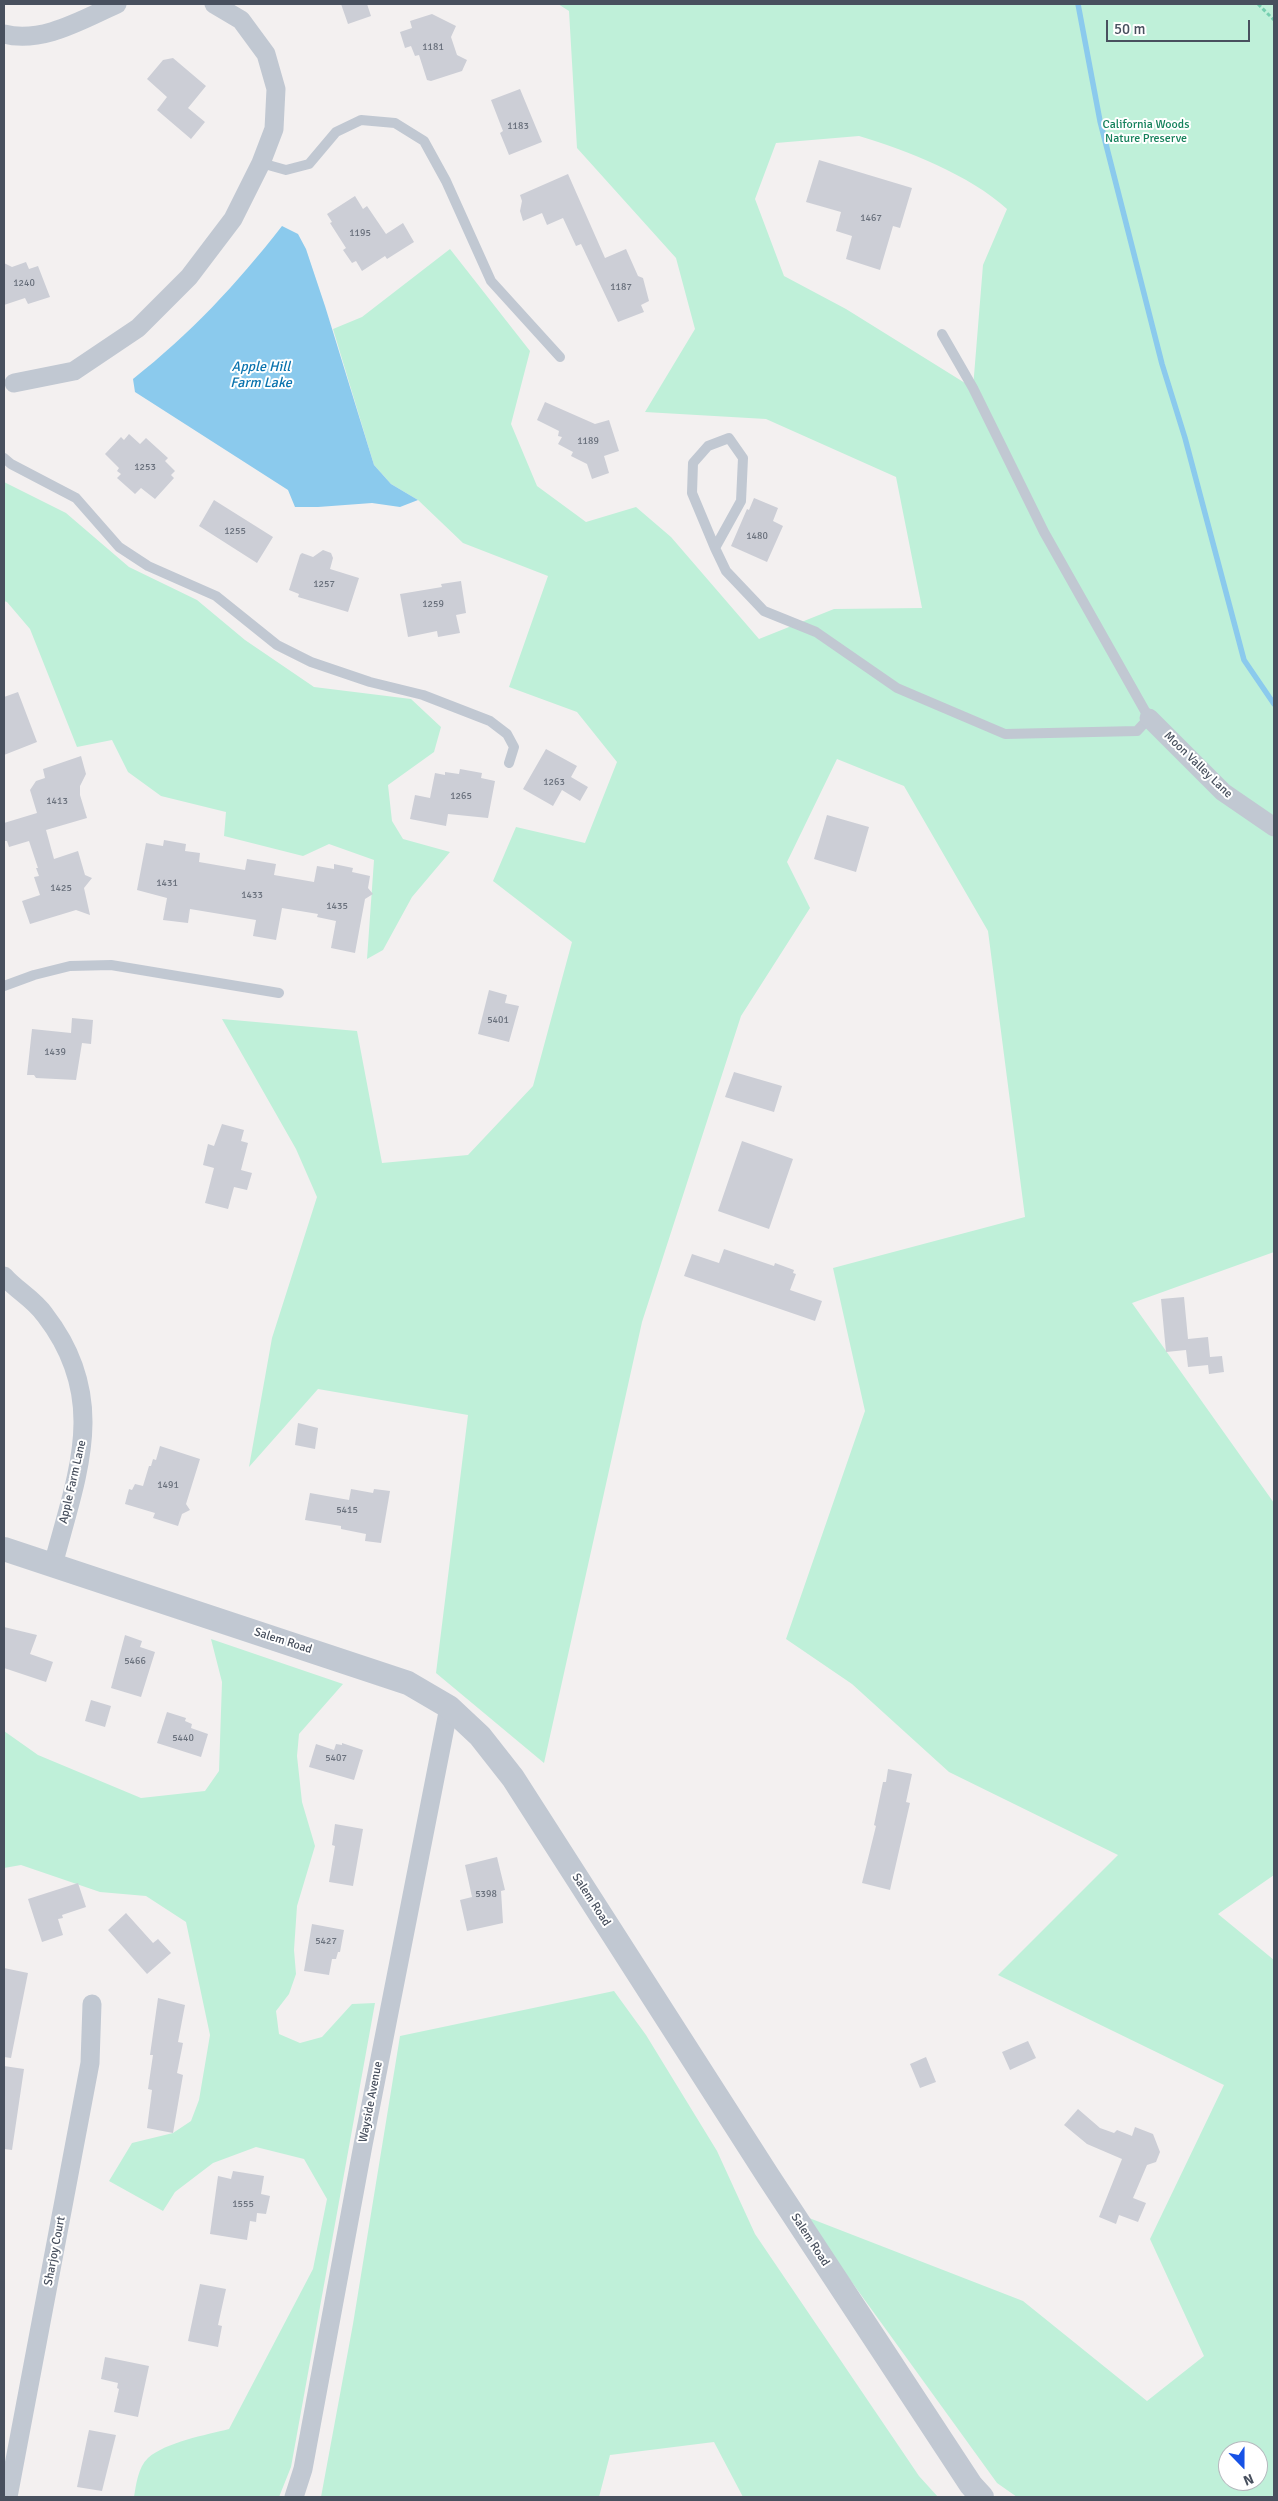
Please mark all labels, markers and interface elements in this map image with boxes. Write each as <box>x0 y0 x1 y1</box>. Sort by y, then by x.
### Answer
scale bar <box>1108 10 1252 42</box>
text: 50 m <box>1114 20 1145 38</box>
house number: 1181 <box>422 41 444 53</box>
park label: California Woods Nature Preserve <box>1103 118 1189 146</box>
house number: 1183 <box>507 120 529 132</box>
house number: 1467 <box>860 212 882 224</box>
house number: 1195 <box>349 227 371 239</box>
house number: 1240 <box>13 277 35 289</box>
house number: 1187 <box>610 281 632 293</box>
water label: Apple Hill Farm Lake <box>230 359 292 392</box>
house number: 1189 <box>577 435 599 447</box>
house number: 1253 <box>134 461 156 473</box>
house number: 1255 <box>224 525 246 537</box>
house number: 1480 <box>746 530 768 542</box>
house number: 1257 <box>313 578 335 590</box>
house number: 1259 <box>422 598 444 610</box>
street label: Moon Valley Lane <box>1161 729 1235 801</box>
house number: 1263 <box>543 776 565 788</box>
house number: 1265 <box>450 790 472 802</box>
house number: 1413 <box>46 795 68 807</box>
house number: 1431 <box>156 877 178 889</box>
house number: 1425 <box>50 882 72 894</box>
house number: 1433 <box>241 889 263 901</box>
house number: 1435 <box>326 900 348 912</box>
house number: 5401 <box>487 1014 509 1026</box>
house number: 1439 <box>44 1046 66 1058</box>
street label: Apple Farm Lane <box>56 1439 90 1525</box>
house number: 1491 <box>157 1479 179 1491</box>
house number: 5415 <box>336 1504 358 1516</box>
street label: Salem Road <box>252 1625 314 1657</box>
house number: 5466 <box>124 1655 146 1667</box>
house number: 5440 <box>172 1732 194 1744</box>
house number: 5407 <box>325 1752 347 1764</box>
street label: Salem Road <box>569 1871 613 1929</box>
house number: 5398 <box>475 1888 497 1900</box>
house number: 5427 <box>315 1935 337 1947</box>
street label: Wayside Avenue <box>356 2060 386 2144</box>
house number: 1555 <box>232 2198 254 2210</box>
street label: Salem Road <box>788 2211 832 2269</box>
street label: Sharjoy Court <box>41 2215 69 2287</box>
north arrow <box>1218 2441 1268 2491</box>
text: N <box>1241 2470 1256 2489</box>

